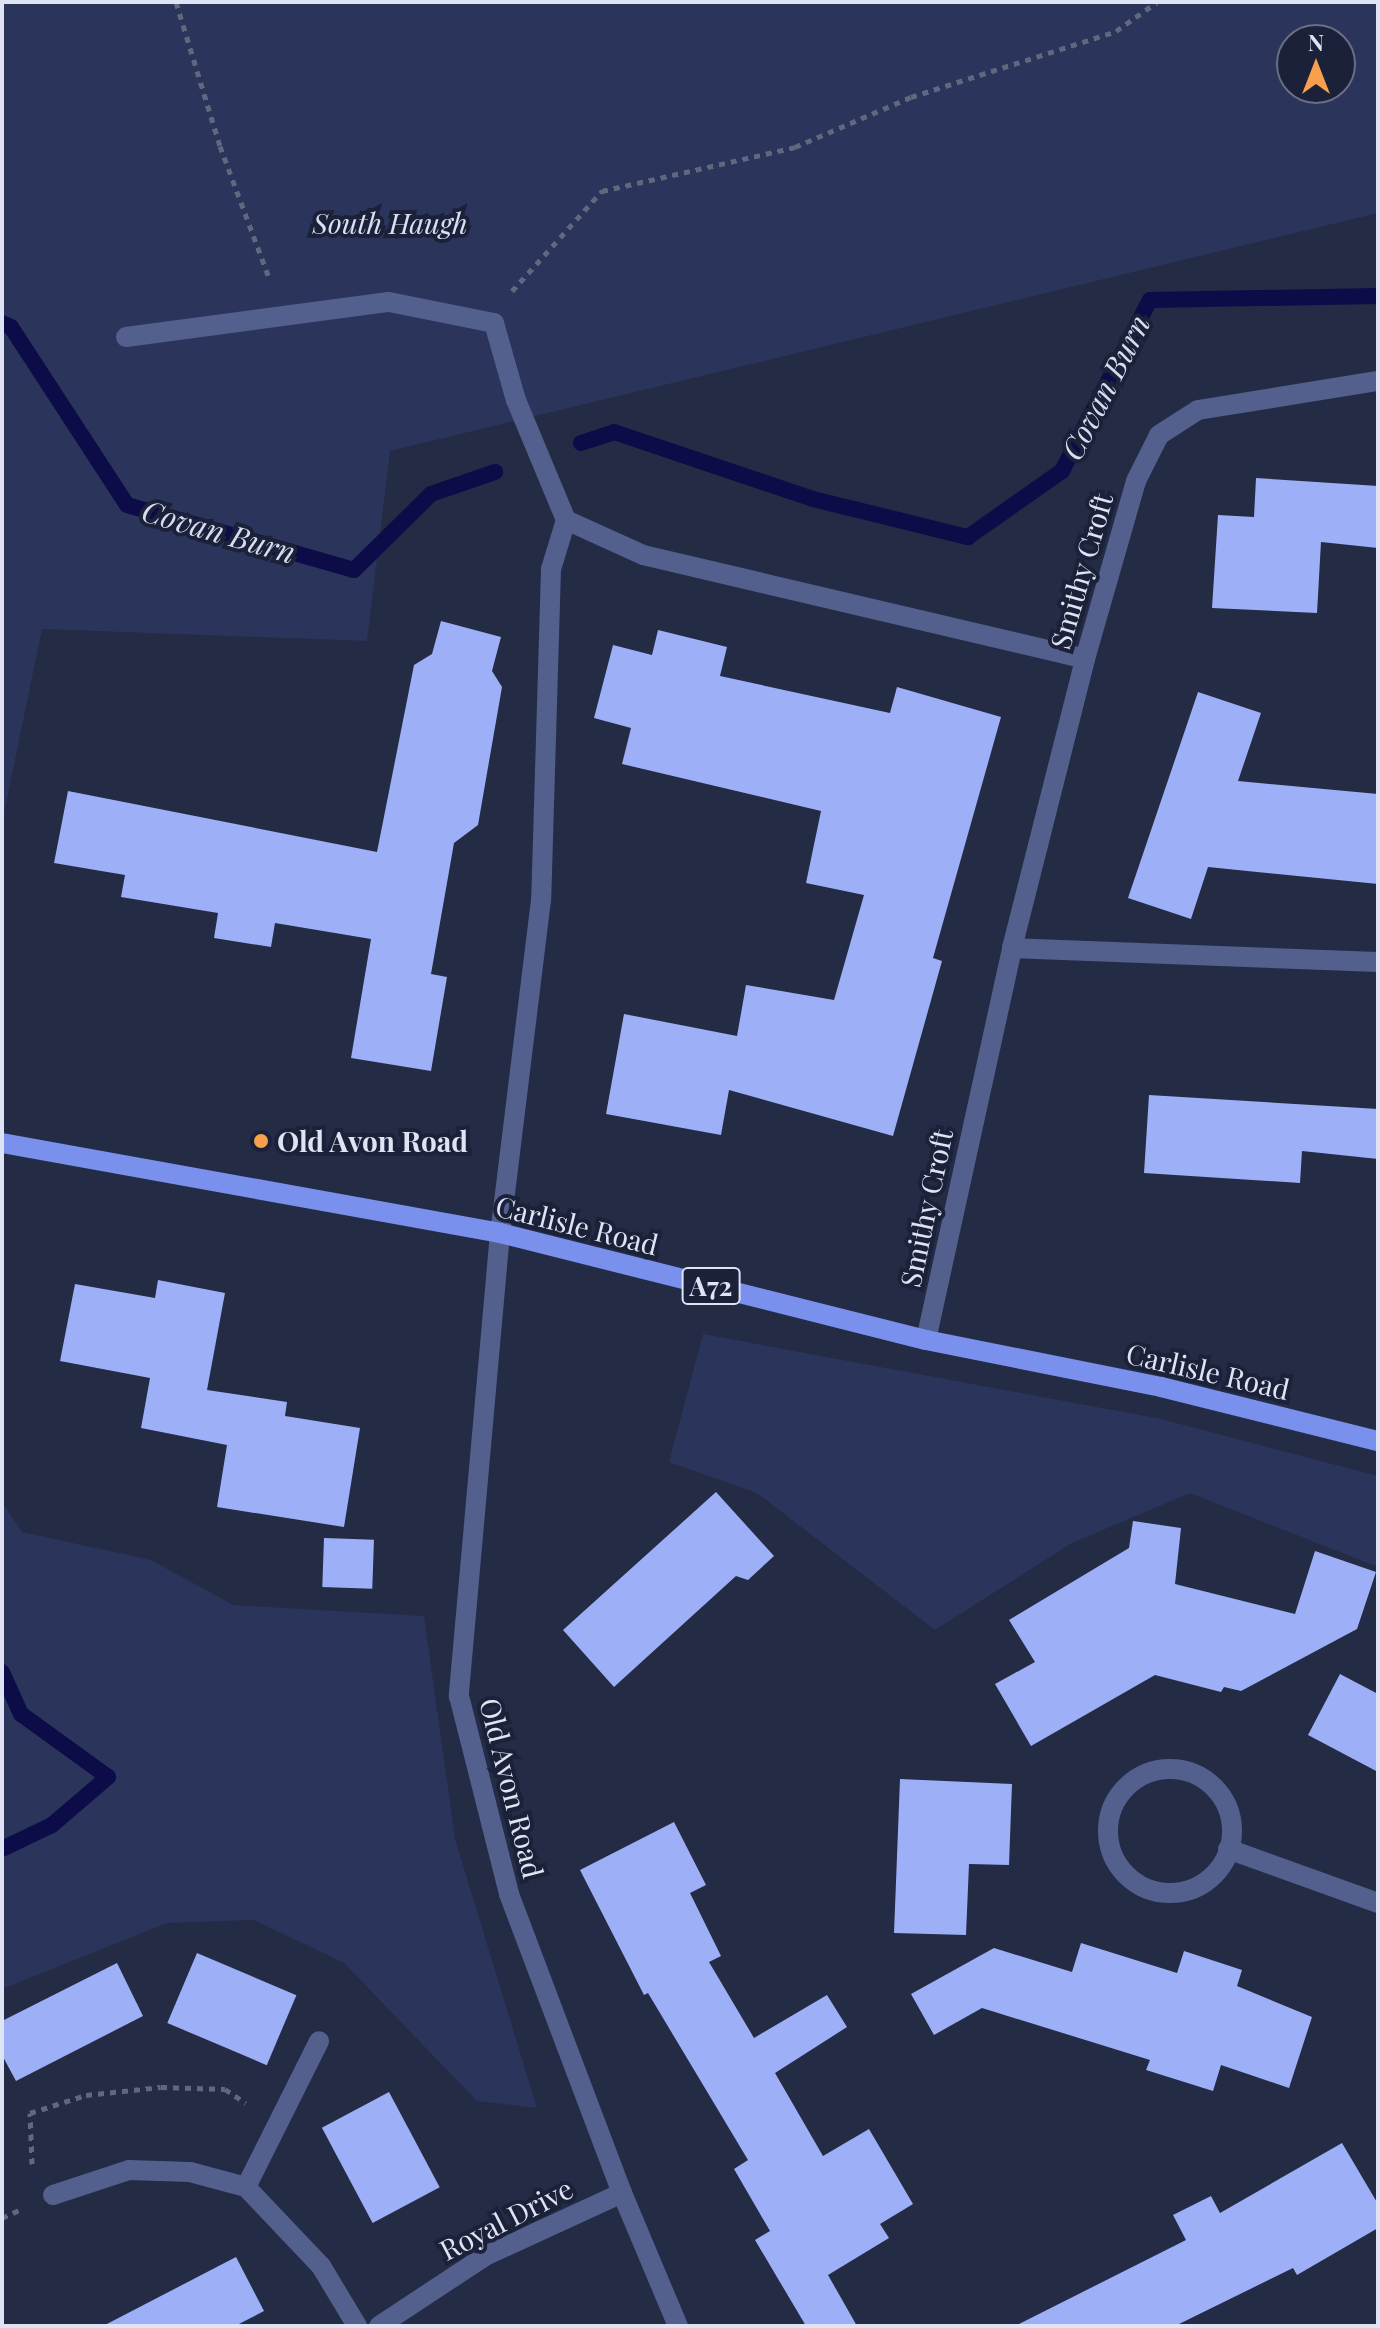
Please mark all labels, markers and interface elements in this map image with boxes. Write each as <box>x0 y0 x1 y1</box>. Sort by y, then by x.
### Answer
north arrow <box>1276 24 1356 104</box>
text: N <box>1308 27 1324 57</box>
park label: South Haugh <box>312 206 468 240</box>
water label: Covan Burn <box>1053 309 1157 465</box>
street label: Smithy Croft <box>1043 489 1119 653</box>
water label: Covan Burn <box>138 492 300 570</box>
place label: Old Avon Road <box>277 1124 469 1158</box>
street label: Smithy Croft <box>893 1126 959 1290</box>
marker: Old Avon Road <box>252 1132 270 1150</box>
street label: Carlisle Road <box>492 1189 662 1261</box>
road number: A72 <box>681 1264 741 1308</box>
street label: Carlisle Road <box>1123 1336 1293 1406</box>
street label: Old Avon Road <box>473 1694 551 1882</box>
street label: Royal Drive <box>434 2171 578 2267</box>

